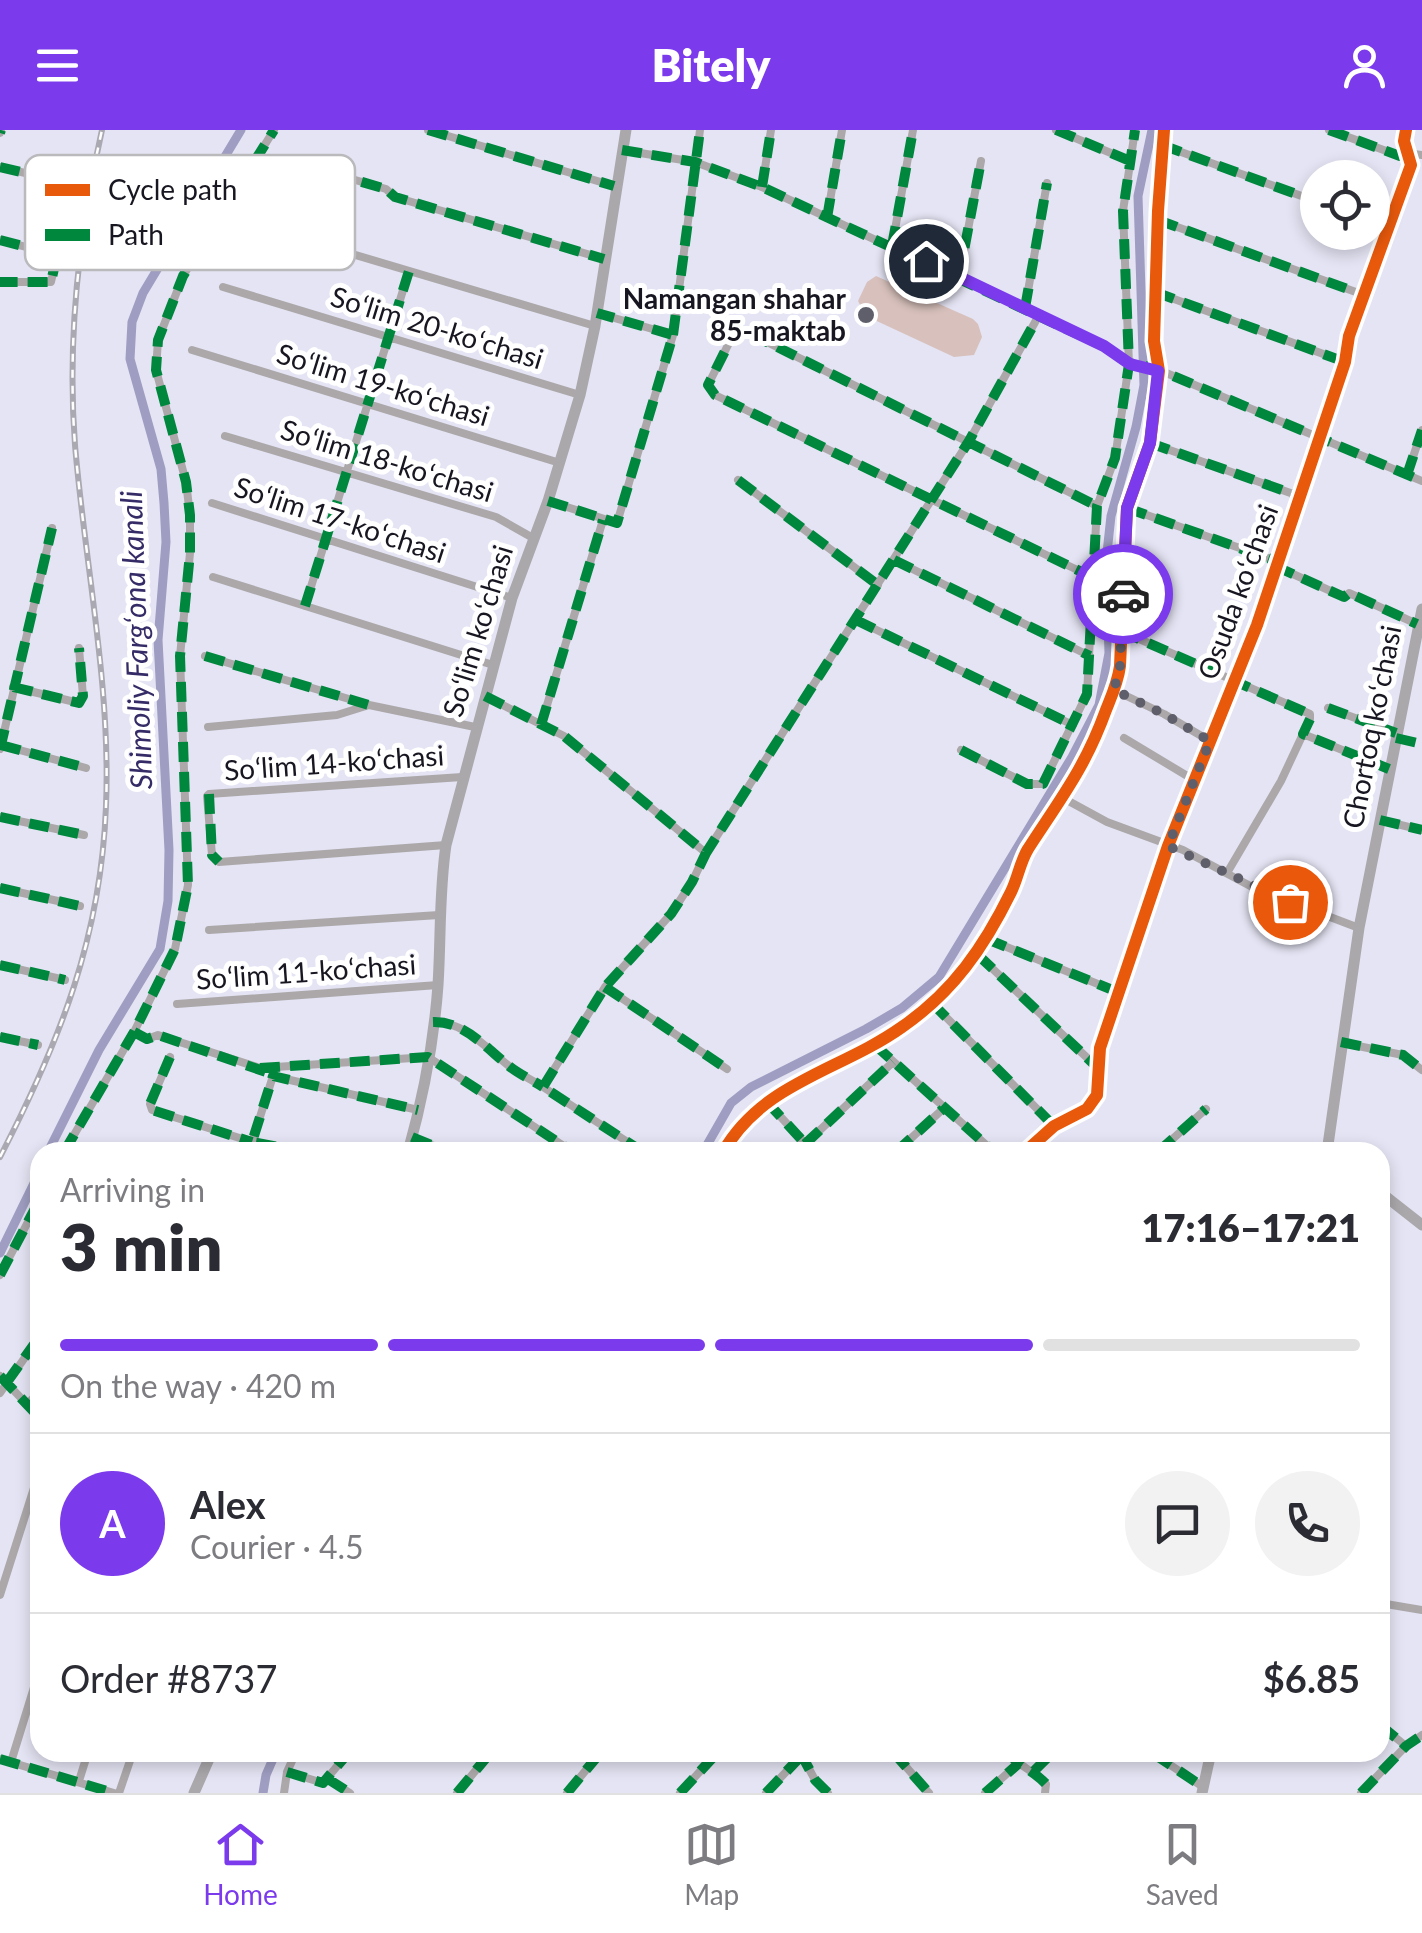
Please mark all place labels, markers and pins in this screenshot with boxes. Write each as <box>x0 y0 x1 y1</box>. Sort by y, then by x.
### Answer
pin <box>884 219 969 304</box>
place label: Namangan shahar 85-maktab <box>623 281 847 347</box>
marker: Namangan shahar 85-maktab <box>855 304 877 326</box>
pin <box>1248 860 1333 945</box>

